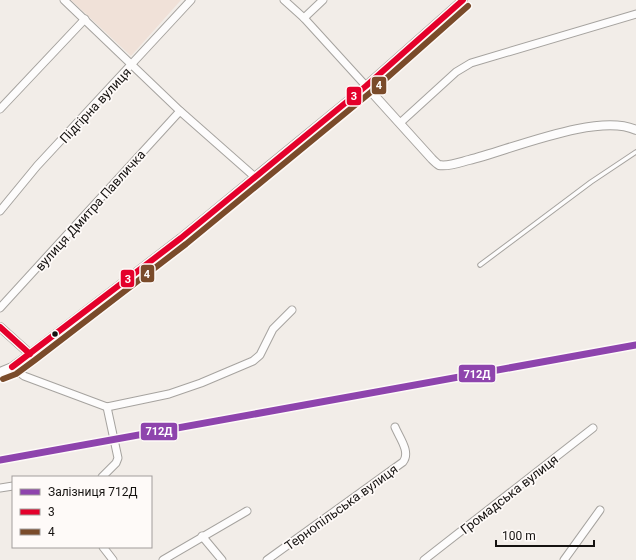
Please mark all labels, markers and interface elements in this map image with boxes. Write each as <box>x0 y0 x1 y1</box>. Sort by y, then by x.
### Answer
street label: Підгірна вулиця <box>57 65 134 146</box>
line badge: 4 <box>371 76 387 95</box>
text: 4 <box>376 79 383 92</box>
line badge: 3 <box>346 86 362 106</box>
text: 3 <box>351 90 357 103</box>
street label: вулиця Дмитра Павличка <box>32 147 149 274</box>
line badge: 4 <box>140 264 155 283</box>
text: 4 <box>144 268 151 281</box>
line badge: 3 <box>120 269 135 288</box>
text: 3 <box>125 273 131 286</box>
unlabelled marker <box>50 329 60 339</box>
line badge: 712Д <box>458 364 496 383</box>
text: 712Д <box>463 368 491 381</box>
line badge: 712Д <box>140 422 178 441</box>
text: 712Д <box>145 425 173 438</box>
street label: Громадська вулиця <box>458 452 561 537</box>
street label: Тернопільська вулиця <box>282 461 401 553</box>
legend <box>12 476 152 548</box>
text: Залізниця 712Д <box>48 485 137 499</box>
text: 3 <box>48 505 55 519</box>
scale bar <box>496 522 594 548</box>
text: 4 <box>48 525 55 539</box>
text: 100 m <box>502 529 536 543</box>

